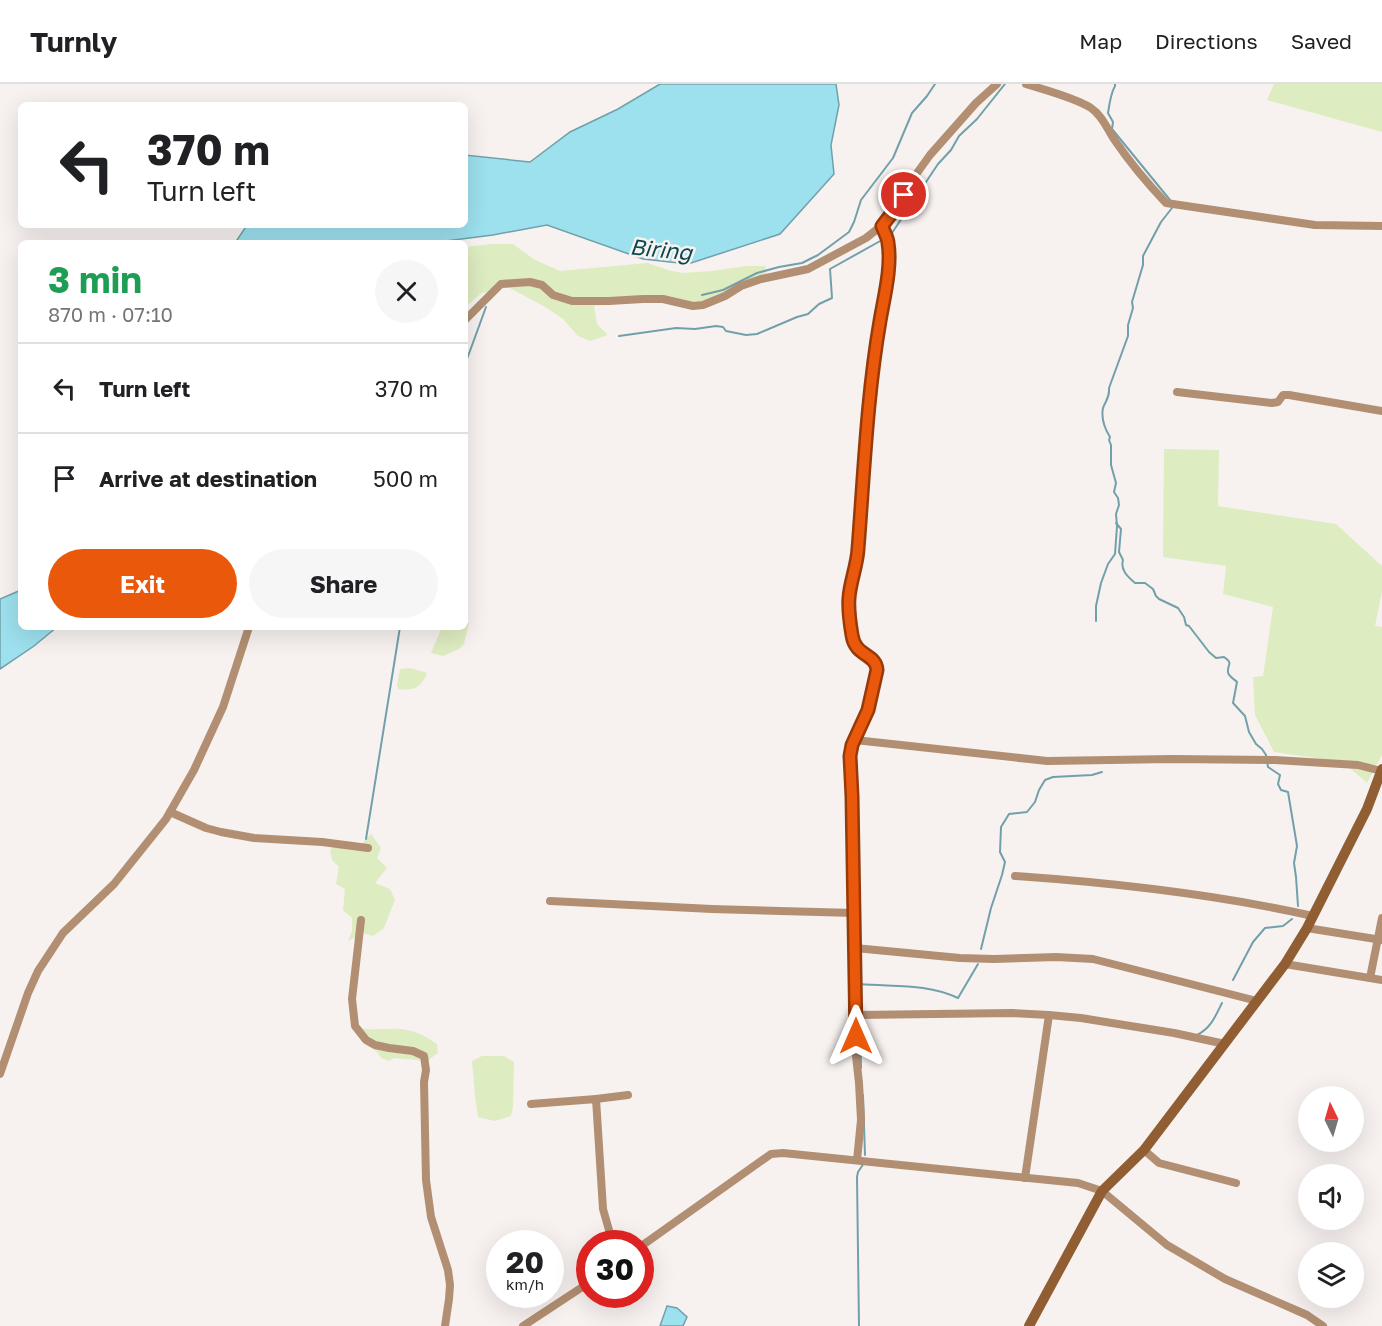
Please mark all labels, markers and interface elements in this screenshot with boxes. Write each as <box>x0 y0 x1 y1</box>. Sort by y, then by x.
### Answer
text: Turnly <box>30 25 117 58</box>
text: Map <box>1079 28 1122 54</box>
text: Directions <box>1155 28 1258 54</box>
text: Saved <box>1291 28 1352 54</box>
text: 370 m <box>147 124 270 174</box>
icon: left <box>48 126 126 204</box>
pin <box>878 169 929 220</box>
text: Turn left <box>147 175 256 207</box>
icon: arrive <box>887 178 920 211</box>
water label: Biring <box>629 232 695 266</box>
text: 3 min <box>48 258 142 301</box>
button: close <box>375 260 438 323</box>
text: 870 m · 07:10 <box>48 302 173 326</box>
icon: left <box>48 372 81 405</box>
text: Turn left <box>99 375 190 402</box>
text: 370 m <box>375 375 438 402</box>
icon: arrive <box>48 462 81 495</box>
text: Arrive at destination <box>99 465 317 492</box>
text: 500 m <box>373 465 438 492</box>
button: Exit <box>48 549 237 618</box>
button: Share <box>249 549 438 618</box>
position arrow <box>824 1004 888 1068</box>
north arrow <box>1298 1086 1364 1152</box>
map controls <box>1298 1086 1364 1308</box>
button: sound <box>1298 1164 1364 1230</box>
speed limit sign: 30 <box>576 1230 654 1308</box>
button: layers <box>1298 1242 1364 1308</box>
text: 20 <box>506 1244 544 1280</box>
text: km/h <box>506 1275 544 1293</box>

